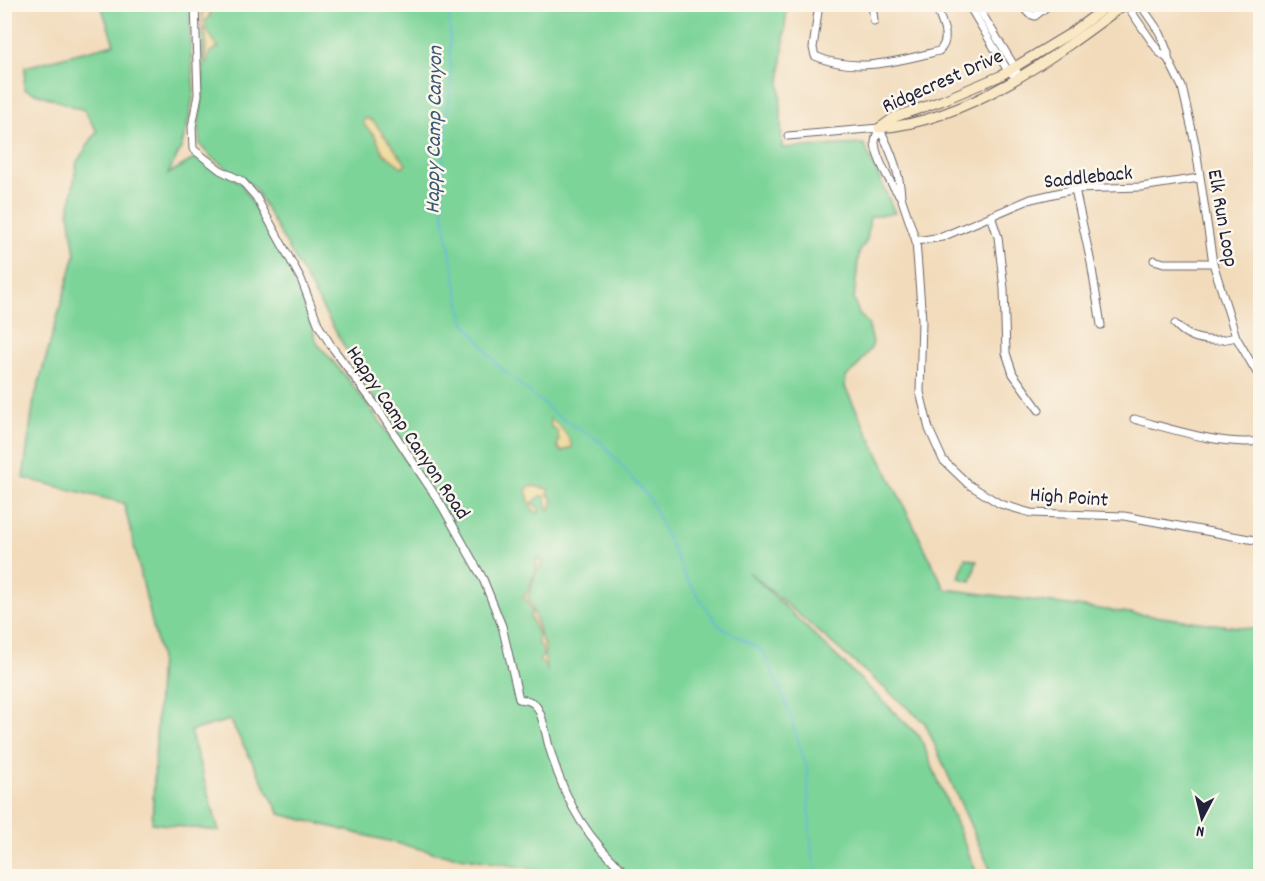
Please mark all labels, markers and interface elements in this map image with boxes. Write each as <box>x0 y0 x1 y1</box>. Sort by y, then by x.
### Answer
street label: Ridgecrest Drive <box>878 43 1009 123</box>
water label: Happy Camp Canyon <box>419 45 452 214</box>
street label: Saddleback <box>1042 159 1134 199</box>
street label: Elk Run Loop <box>1198 167 1244 270</box>
street label: Happy Camp Canyon Road <box>337 341 476 527</box>
street label: High Point <box>1029 481 1109 517</box>
north arrow <box>1172 788 1232 848</box>
text: N <box>1195 818 1206 842</box>

